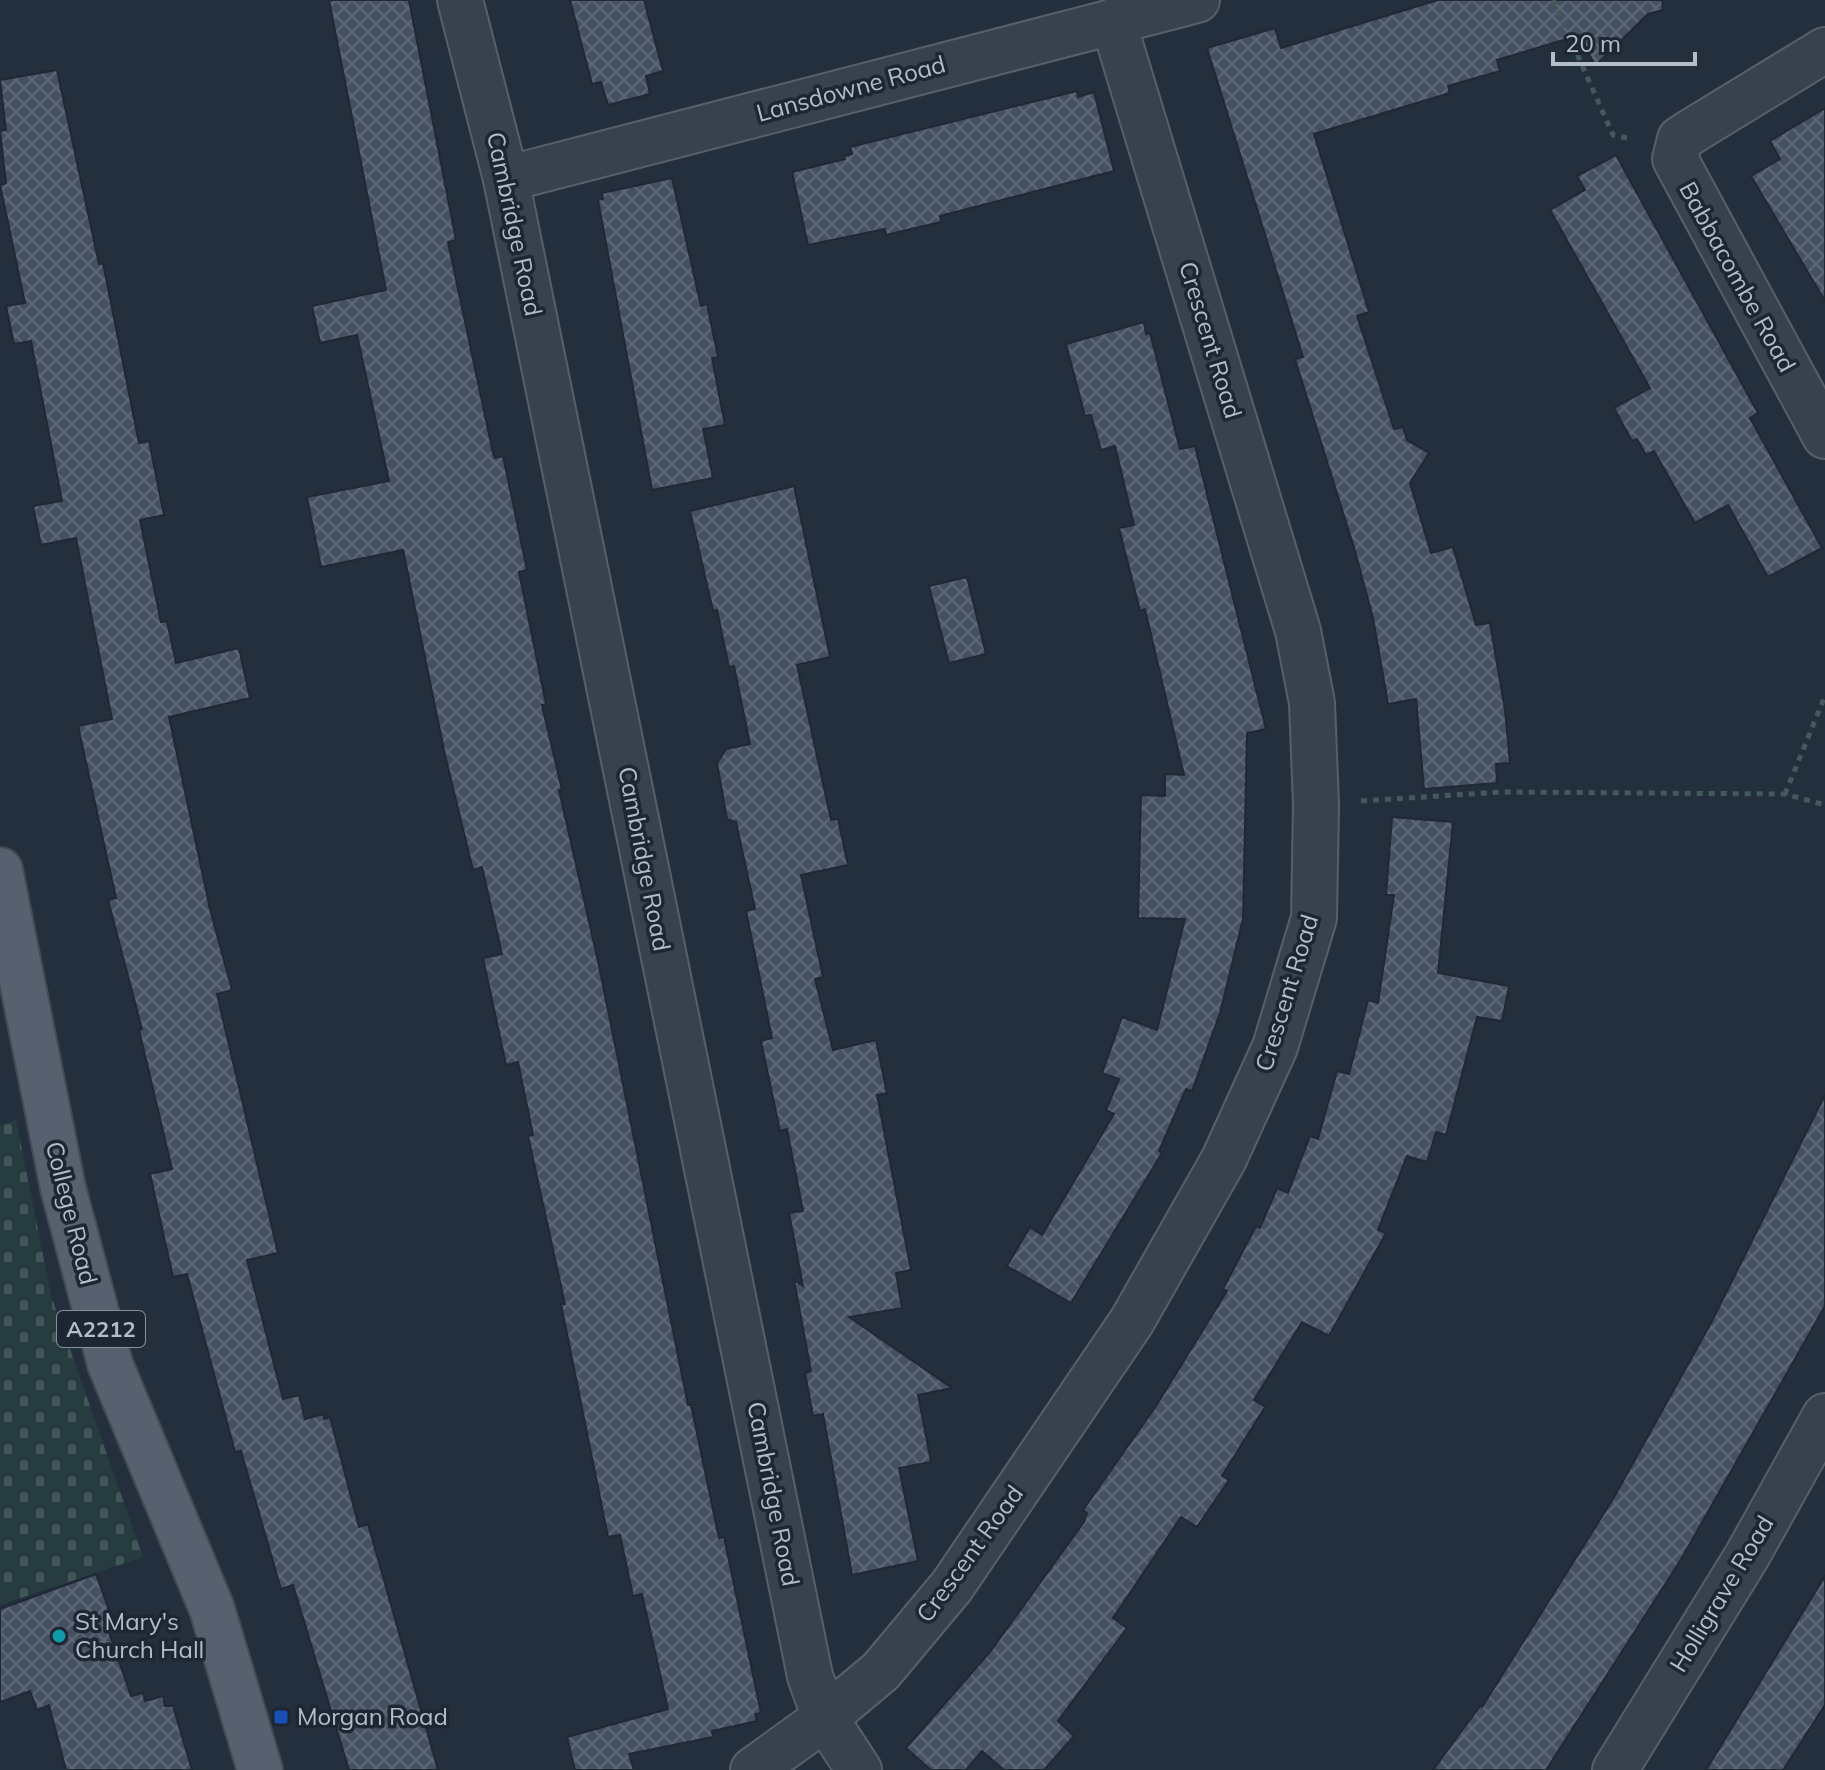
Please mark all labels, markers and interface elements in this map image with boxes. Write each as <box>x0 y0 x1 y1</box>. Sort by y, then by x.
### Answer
scale bar <box>1553 16 1695 66</box>
text: 20 m <box>1565 28 1621 58</box>
street label: Lansdowne Road <box>753 48 949 128</box>
street label: Cambridge Road <box>481 129 549 319</box>
street label: Babbacombe Road <box>1673 176 1803 377</box>
street label: Crescent Road <box>1173 258 1249 422</box>
street label: Cambridge Road <box>612 764 678 954</box>
street label: Crescent Road <box>1248 911 1324 1075</box>
street label: College Road <box>40 1138 104 1287</box>
road number: A2212 <box>57 1311 145 1347</box>
street label: Cambridge Road <box>741 1399 807 1589</box>
street label: Crescent Road <box>909 1479 1029 1628</box>
street label: Holligrave Road <box>1663 1510 1780 1677</box>
place label: St Mary's Church Hall <box>75 1606 204 1664</box>
marker: St Mary's Church Hall <box>50 1627 68 1645</box>
place label: Morgan Road <box>297 1701 448 1731</box>
marker: Morgan Road <box>272 1708 290 1726</box>

